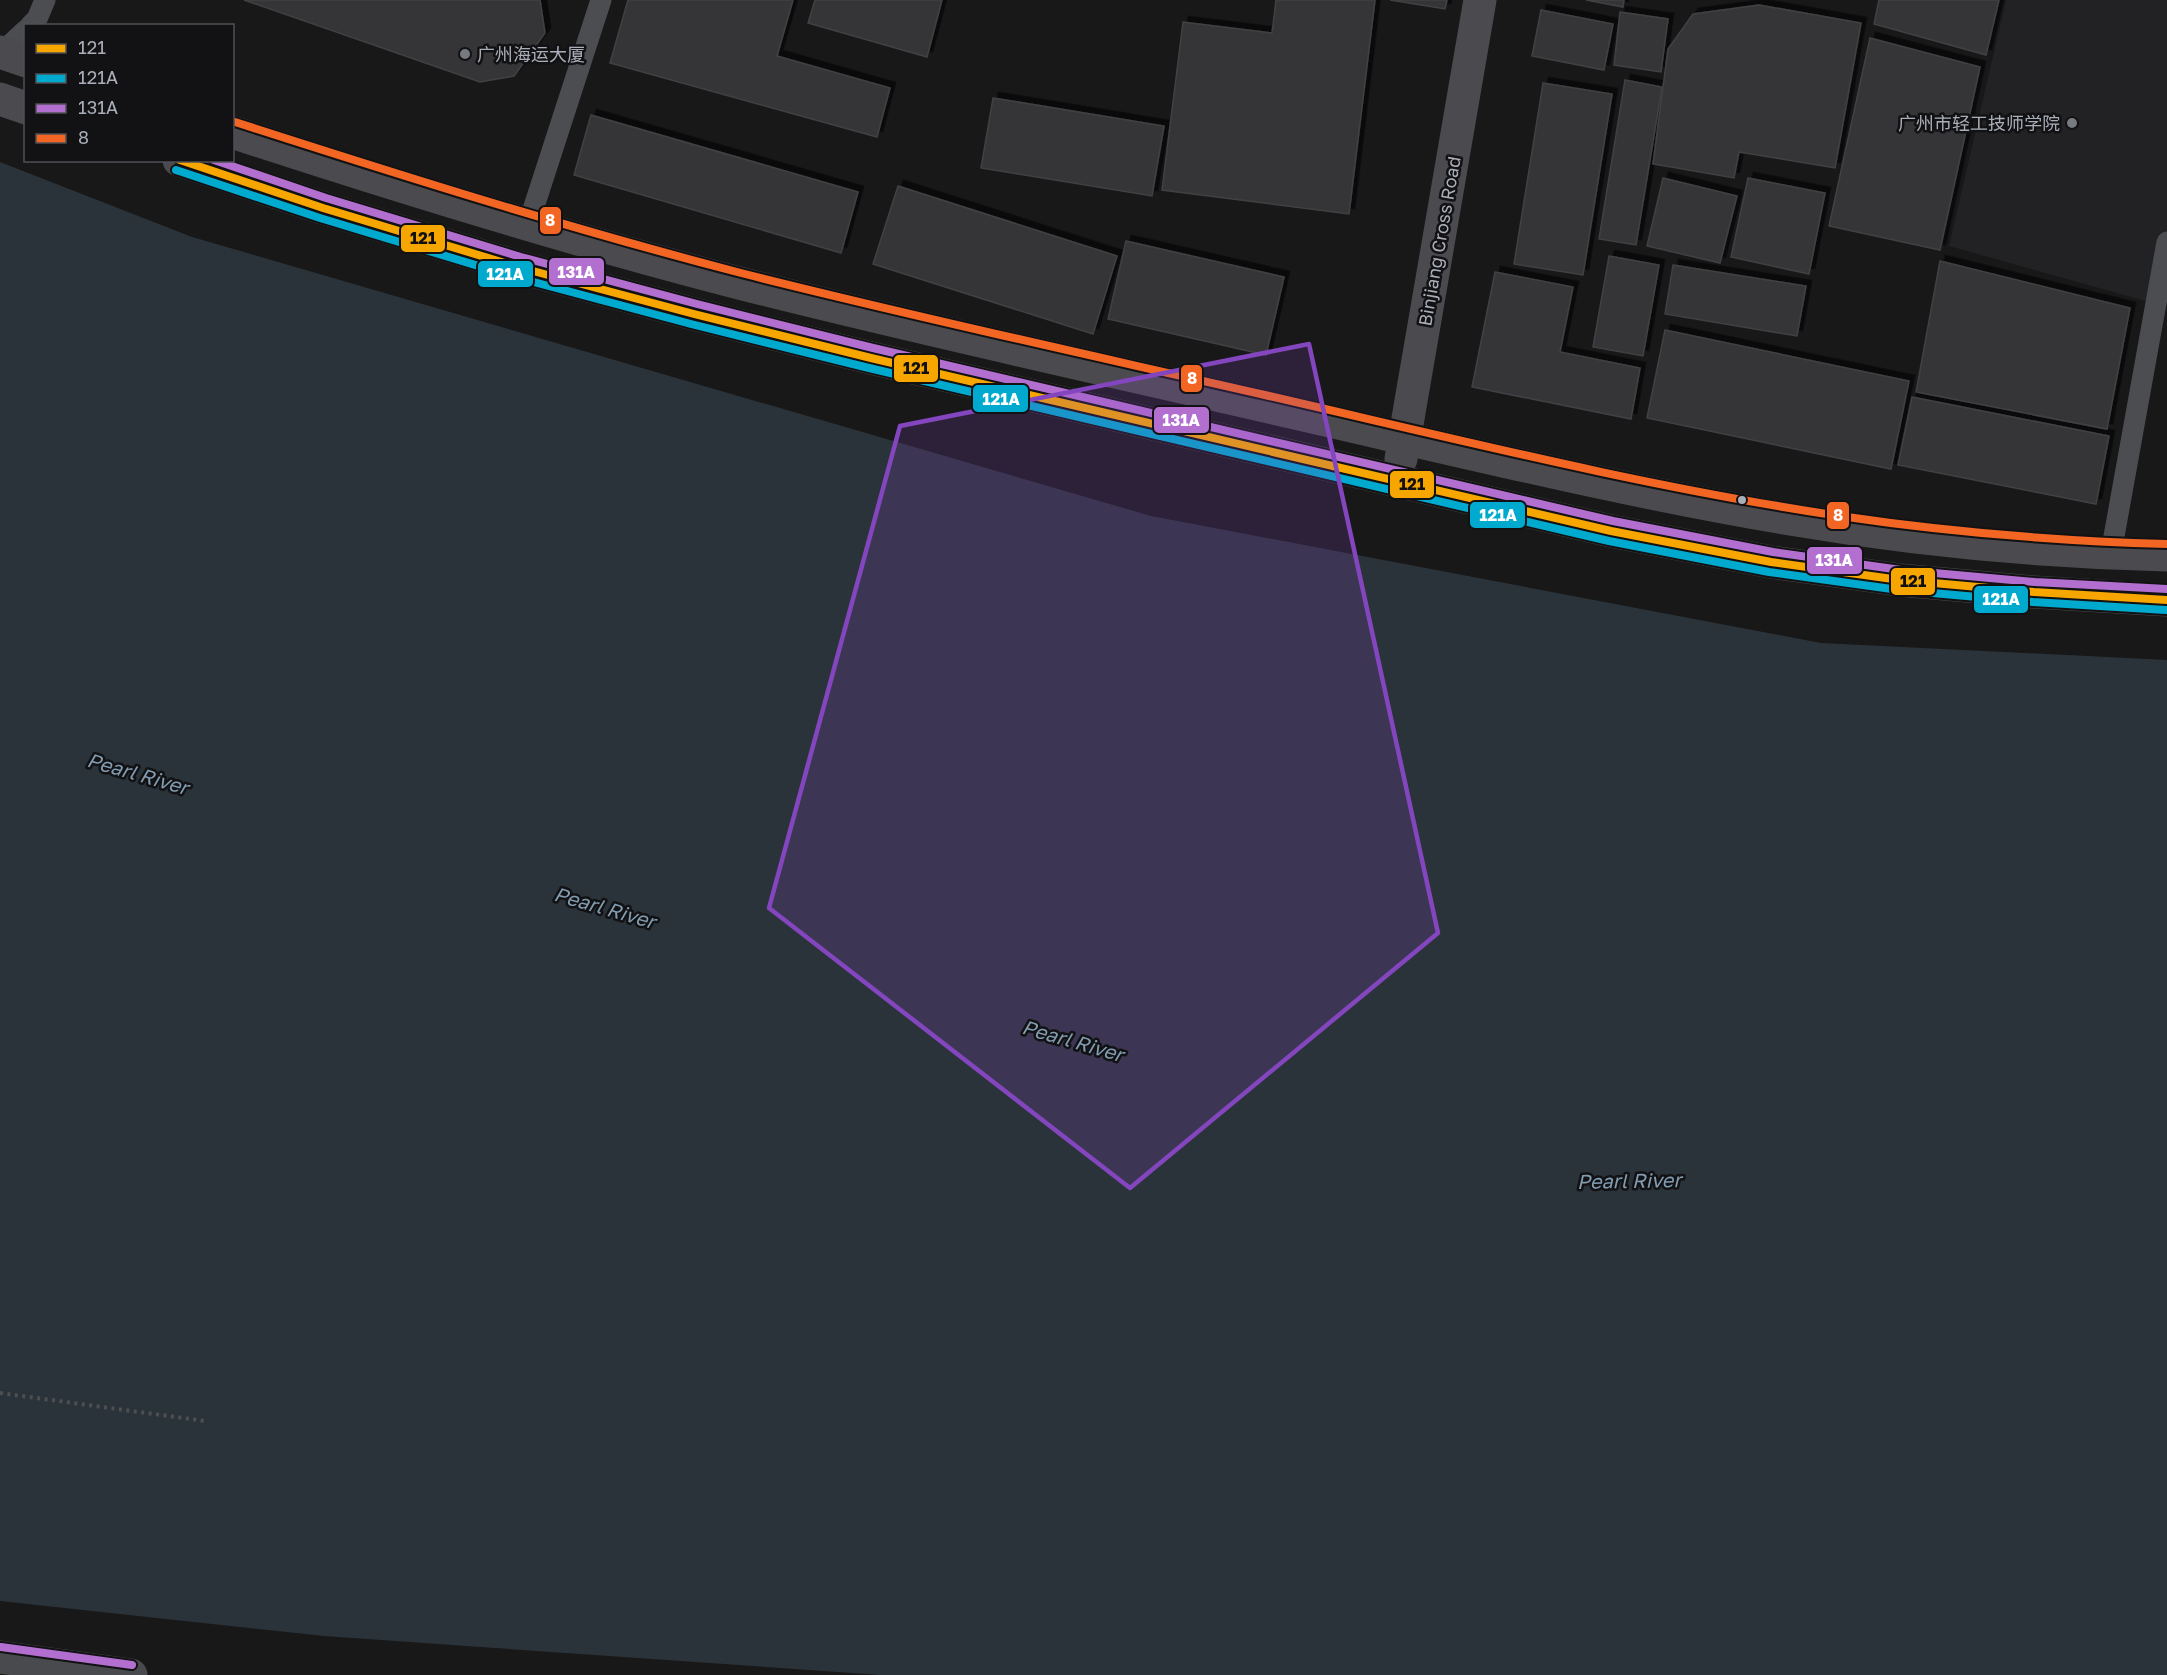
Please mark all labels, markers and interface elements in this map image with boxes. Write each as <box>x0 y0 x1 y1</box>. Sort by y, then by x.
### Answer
legend <box>24 24 234 162</box>
text: 121 <box>78 36 106 58</box>
place label: 广州海运大厦 <box>477 43 585 65</box>
marker: 广州海运大厦 <box>458 47 472 61</box>
text: 121A <box>78 66 118 88</box>
text: 131A <box>78 96 118 118</box>
place label: 广州市轻工技师学院 <box>1898 112 2060 134</box>
marker: 广州市轻工技师学院 <box>2065 116 2079 130</box>
text: 8 <box>78 126 89 148</box>
street label: Binjiang Cross Road <box>1413 154 1465 328</box>
line badge: 8 <box>539 206 562 235</box>
text: 8 <box>545 210 555 230</box>
line badge: 121 <box>400 224 446 253</box>
text: 121 <box>410 228 436 248</box>
line badge: 131A <box>548 257 605 286</box>
line badge: 121A <box>477 260 534 288</box>
text: 131A <box>557 262 595 282</box>
text: 121A <box>486 264 524 284</box>
line badge: 121 <box>893 354 939 383</box>
text: 121 <box>903 358 929 378</box>
line badge: 8 <box>1180 364 1203 393</box>
text: 8 <box>1187 368 1197 388</box>
line badge: 121A <box>972 384 1029 413</box>
text: 121A <box>982 389 1020 409</box>
line badge: 131A <box>1153 406 1210 434</box>
text: 131A <box>1162 410 1200 430</box>
line badge: 121 <box>1389 470 1435 499</box>
text: 121 <box>1399 474 1425 494</box>
unlabelled marker <box>1736 494 1748 506</box>
line badge: 121A <box>1469 501 1526 529</box>
line badge: 8 <box>1826 501 1850 530</box>
text: 121A <box>1479 505 1517 525</box>
text: 8 <box>1833 505 1843 525</box>
line badge: 131A <box>1806 546 1863 575</box>
text: 131A <box>1815 550 1853 570</box>
line badge: 121 <box>1890 567 1936 596</box>
text: 121 <box>1900 571 1926 591</box>
line badge: 121A <box>1973 585 2029 614</box>
text: 121A <box>1982 589 2020 609</box>
water label: Pearl River <box>85 747 194 800</box>
water label: Pearl River <box>552 881 661 934</box>
water label: Pearl River <box>1020 1014 1129 1067</box>
water label: Pearl River <box>1577 1167 1684 1193</box>

